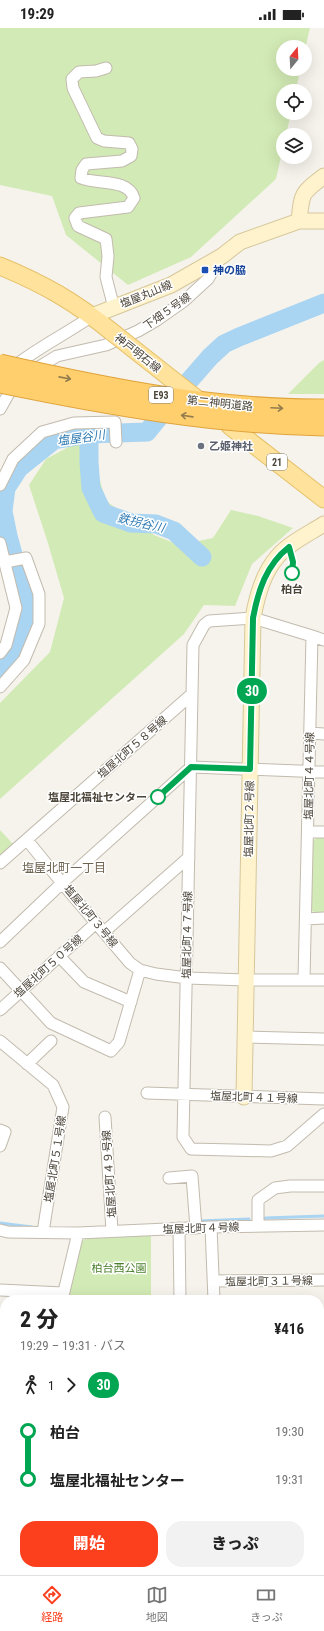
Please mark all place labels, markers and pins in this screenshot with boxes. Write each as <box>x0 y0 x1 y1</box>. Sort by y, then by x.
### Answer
place label: 神の脇 <box>213 264 246 277</box>
marker: 神の脇 <box>200 265 210 275</box>
place label: 乙姫神社 <box>209 440 253 453</box>
marker: 乙姫神社 <box>196 441 206 451</box>
marker: 柏台 <box>284 565 300 581</box>
place label: 柏台 <box>281 583 303 596</box>
marker: 塩屋北福祉センター <box>150 789 166 805</box>
place label: 塩屋北福祉センター <box>48 791 147 804</box>

